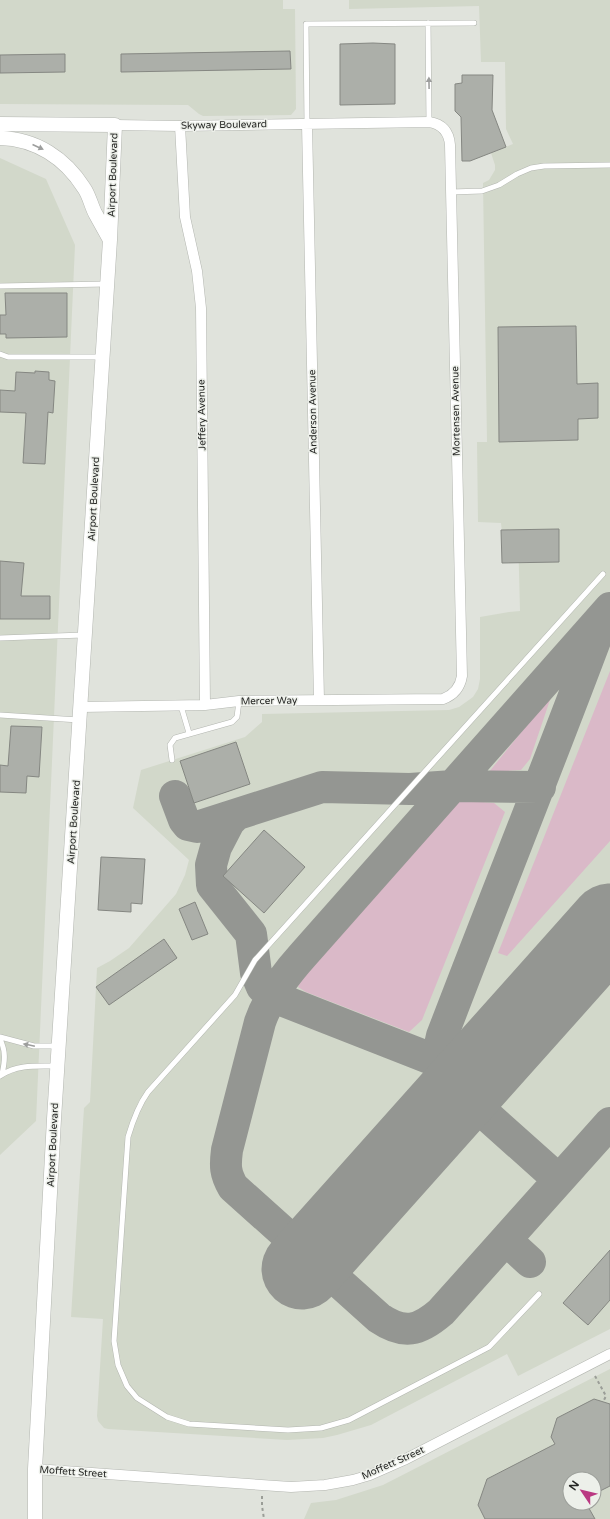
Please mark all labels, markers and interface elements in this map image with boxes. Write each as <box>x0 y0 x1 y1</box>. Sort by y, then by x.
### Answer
one-way arrow <box>426 76 432 89</box>
street label: Skyway Boulevard <box>181 118 267 132</box>
street label: Airport Boulevard <box>106 133 120 217</box>
one-way arrow <box>32 144 44 150</box>
street label: Mortensen Avenue <box>449 366 463 456</box>
street label: Anderson Avenue <box>306 369 320 454</box>
street label: Jeffery Avenue <box>195 379 209 451</box>
street label: Airport Boulevard <box>86 457 102 541</box>
street label: Mercer Way <box>240 694 298 707</box>
street label: Airport Boulevard <box>65 780 83 864</box>
one-way arrow <box>23 1041 35 1047</box>
street label: Airport Boulevard <box>45 1103 61 1187</box>
street label: Moffett Street <box>360 1444 426 1482</box>
street label: Moffett Street <box>39 1464 107 1480</box>
north arrow <box>562 1471 602 1511</box>
text: N <box>566 1478 582 1493</box>

